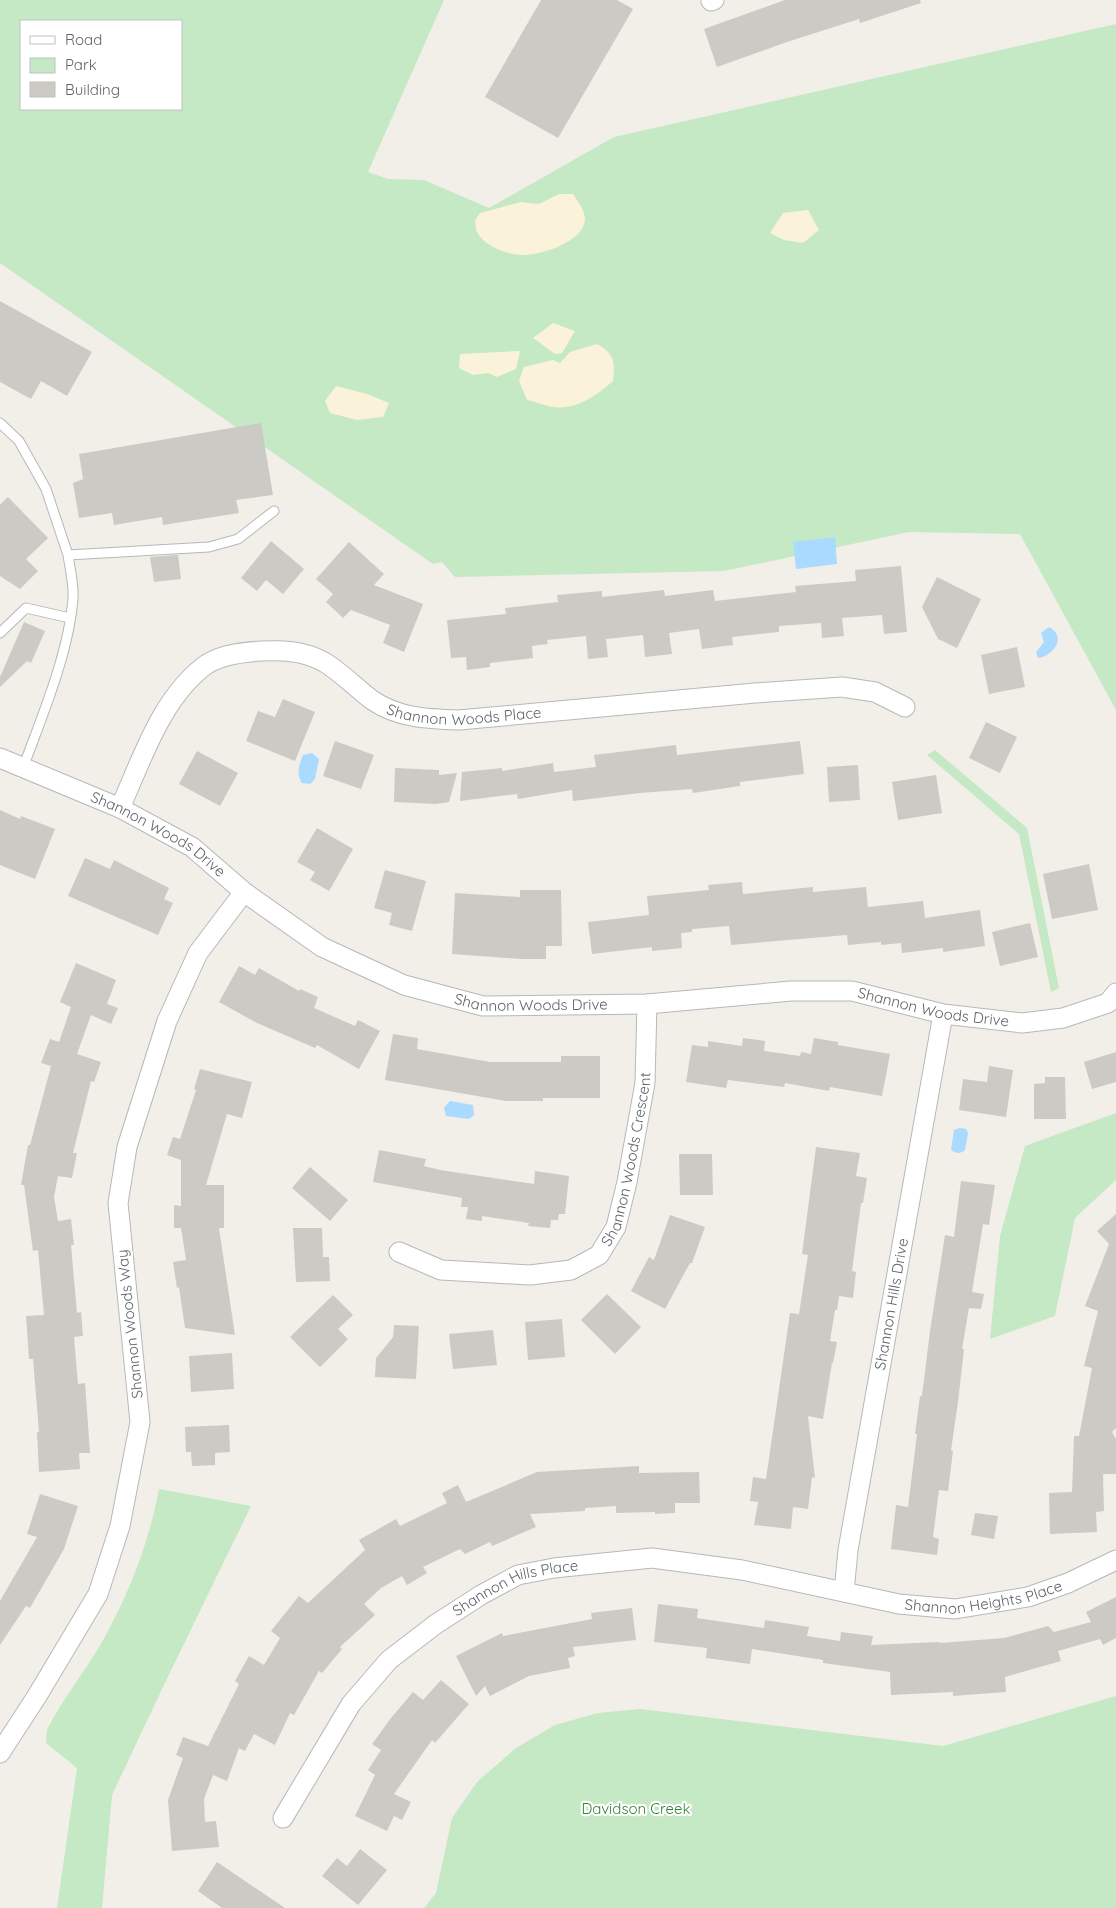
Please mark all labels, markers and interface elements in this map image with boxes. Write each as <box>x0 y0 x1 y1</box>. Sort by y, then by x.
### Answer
legend <box>20 20 182 110</box>
text: Road <box>65 30 102 49</box>
text: Park <box>65 55 97 74</box>
text: Building <box>65 80 120 99</box>
street label: Shannon Woods Place <box>384 699 542 729</box>
street label: Shannon Woods Drive <box>88 787 230 881</box>
street label: Shannon Woods Drive <box>856 983 1010 1030</box>
street label: Shannon Woods Drive <box>452 989 608 1015</box>
street label: Shannon Woods Crescent <box>597 1072 654 1250</box>
street label: Shannon Hills Drive <box>870 1237 912 1371</box>
street label: Shannon Woods Way <box>112 1249 147 1400</box>
street label: Shannon Hills Place <box>449 1556 579 1620</box>
street label: Shannon Heights Place <box>904 1576 1064 1618</box>
park label: Davidson Creek <box>581 1799 691 1818</box>

